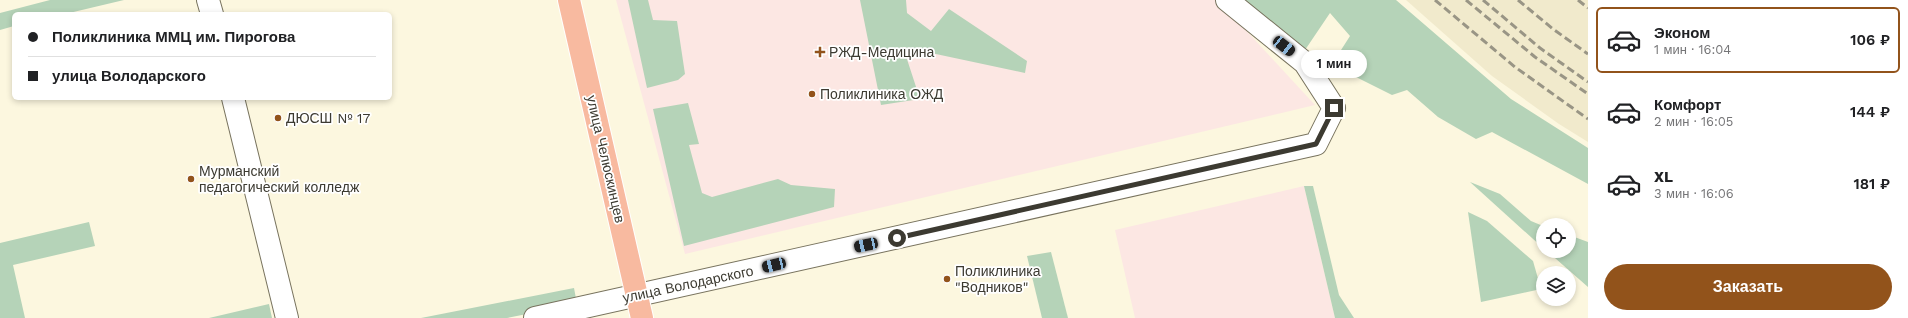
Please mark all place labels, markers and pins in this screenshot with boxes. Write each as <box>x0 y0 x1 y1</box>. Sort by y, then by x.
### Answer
place label: РЖД-Медицина <box>829 44 935 60</box>
marker: РЖД-Медицина <box>814 46 826 58</box>
place label: Поликлиника ОЖД <box>820 86 944 102</box>
marker: Поликлиника ОЖД <box>807 89 817 99</box>
place label: ДЮСШ № 17 <box>286 110 370 126</box>
marker: ДЮСШ № 17 <box>273 113 283 123</box>
place label: Мурманский педагогический колледж <box>199 163 360 195</box>
marker: Мурманский педагогический колледж <box>186 174 196 184</box>
place label: Поликлиника "Водников" <box>955 263 1041 295</box>
marker: Поликлиника "Водников" <box>942 274 952 284</box>

